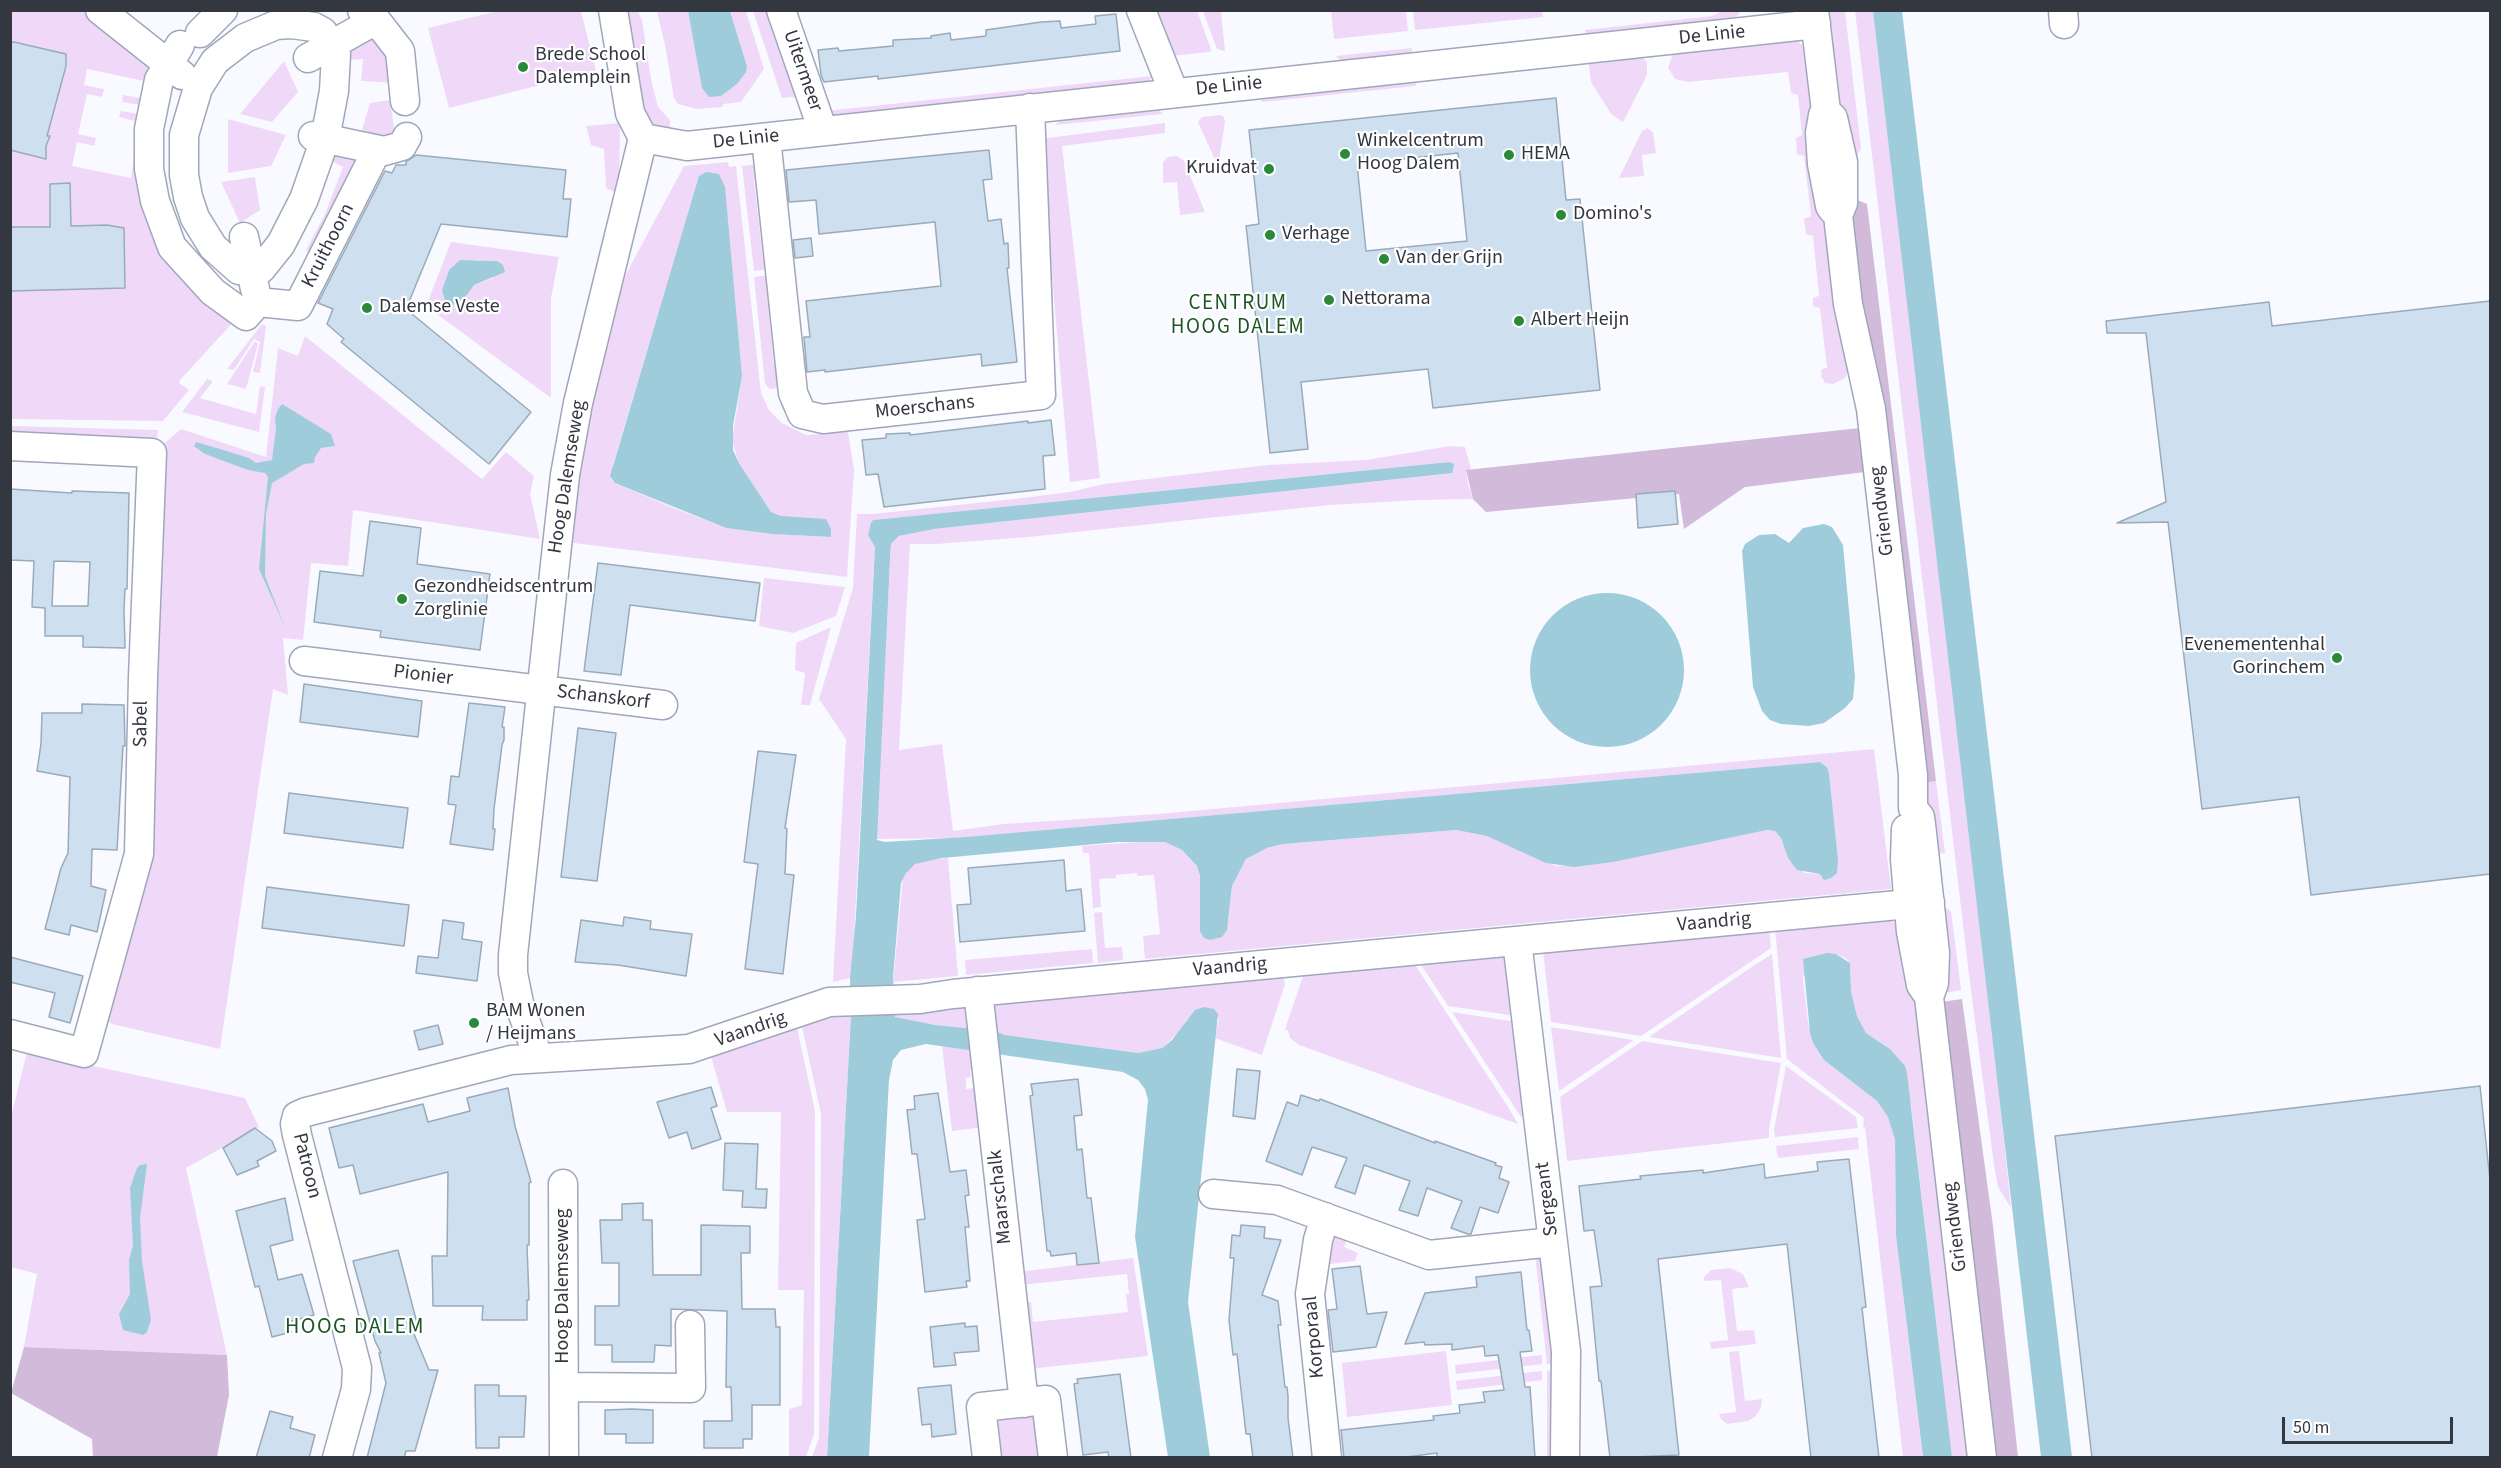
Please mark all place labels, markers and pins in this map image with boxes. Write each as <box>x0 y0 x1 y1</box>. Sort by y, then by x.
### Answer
place label: Brede School Dalemplein <box>535 44 646 91</box>
marker: Brede School Dalemplein <box>516 60 530 74</box>
place label: Winkelcentrum Hoog Dalem <box>1357 130 1484 177</box>
place label: HEMA <box>1521 143 1570 167</box>
marker: Winkelcentrum Hoog Dalem <box>1338 147 1352 161</box>
marker: HEMA <box>1502 148 1516 162</box>
place label: Kruidvat <box>1186 157 1257 181</box>
marker: Kruidvat <box>1262 162 1276 176</box>
place label: Domino's <box>1573 203 1652 227</box>
marker: Domino's <box>1554 208 1568 222</box>
place label: Verhage <box>1282 223 1350 247</box>
marker: Verhage <box>1263 228 1277 242</box>
place label: Van der Grijn <box>1396 247 1503 271</box>
marker: Van der Grijn <box>1377 252 1391 266</box>
place label: Nettorama <box>1341 288 1431 312</box>
marker: Nettorama <box>1322 293 1336 307</box>
place label: Dalemse Veste <box>379 296 500 320</box>
marker: Dalemse Veste <box>360 301 374 315</box>
place label: Albert Heijn <box>1531 309 1629 333</box>
marker: Albert Heijn <box>1512 314 1526 328</box>
place label: Gezondheidscentrum Zorglinie <box>414 576 593 623</box>
marker: Gezondheidscentrum Zorglinie <box>395 592 409 606</box>
place label: Evenementenhal Gorinchem <box>2184 634 2325 681</box>
marker: Evenementenhal Gorinchem <box>2330 651 2344 665</box>
place label: BAM Wonen / Heijmans <box>486 1000 586 1047</box>
marker: BAM Wonen / Heijmans <box>467 1016 481 1030</box>

